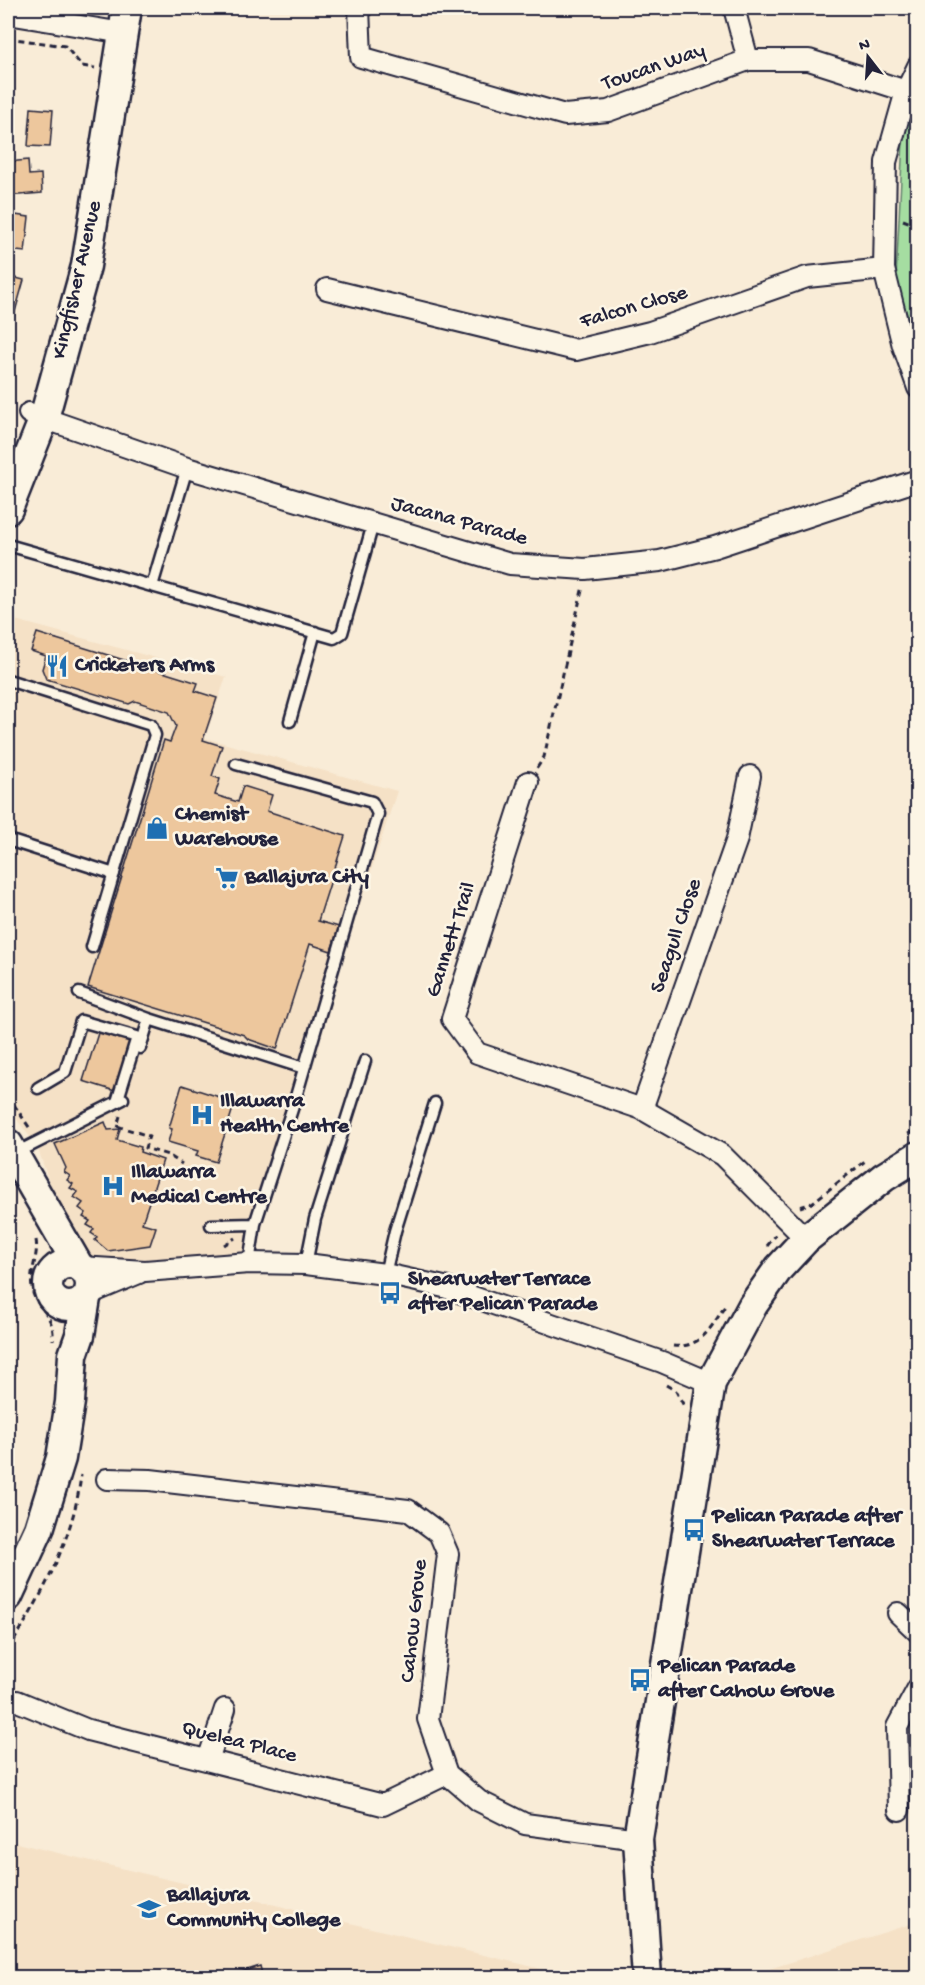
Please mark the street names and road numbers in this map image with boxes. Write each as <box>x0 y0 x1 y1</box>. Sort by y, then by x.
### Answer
street label: Toucan Way <box>597 38 709 98</box>
street label: Kingfisher Avenue <box>47 198 109 362</box>
street label: Falcon Close <box>576 280 691 336</box>
street label: Jacana Parade <box>388 491 531 553</box>
street label: Seagull Close <box>645 875 709 997</box>
street label: Gannett Trail <box>421 879 483 1001</box>
street label: Cahow Grove <box>396 1557 434 1684</box>
street label: Quelea Place <box>179 1716 300 1770</box>

